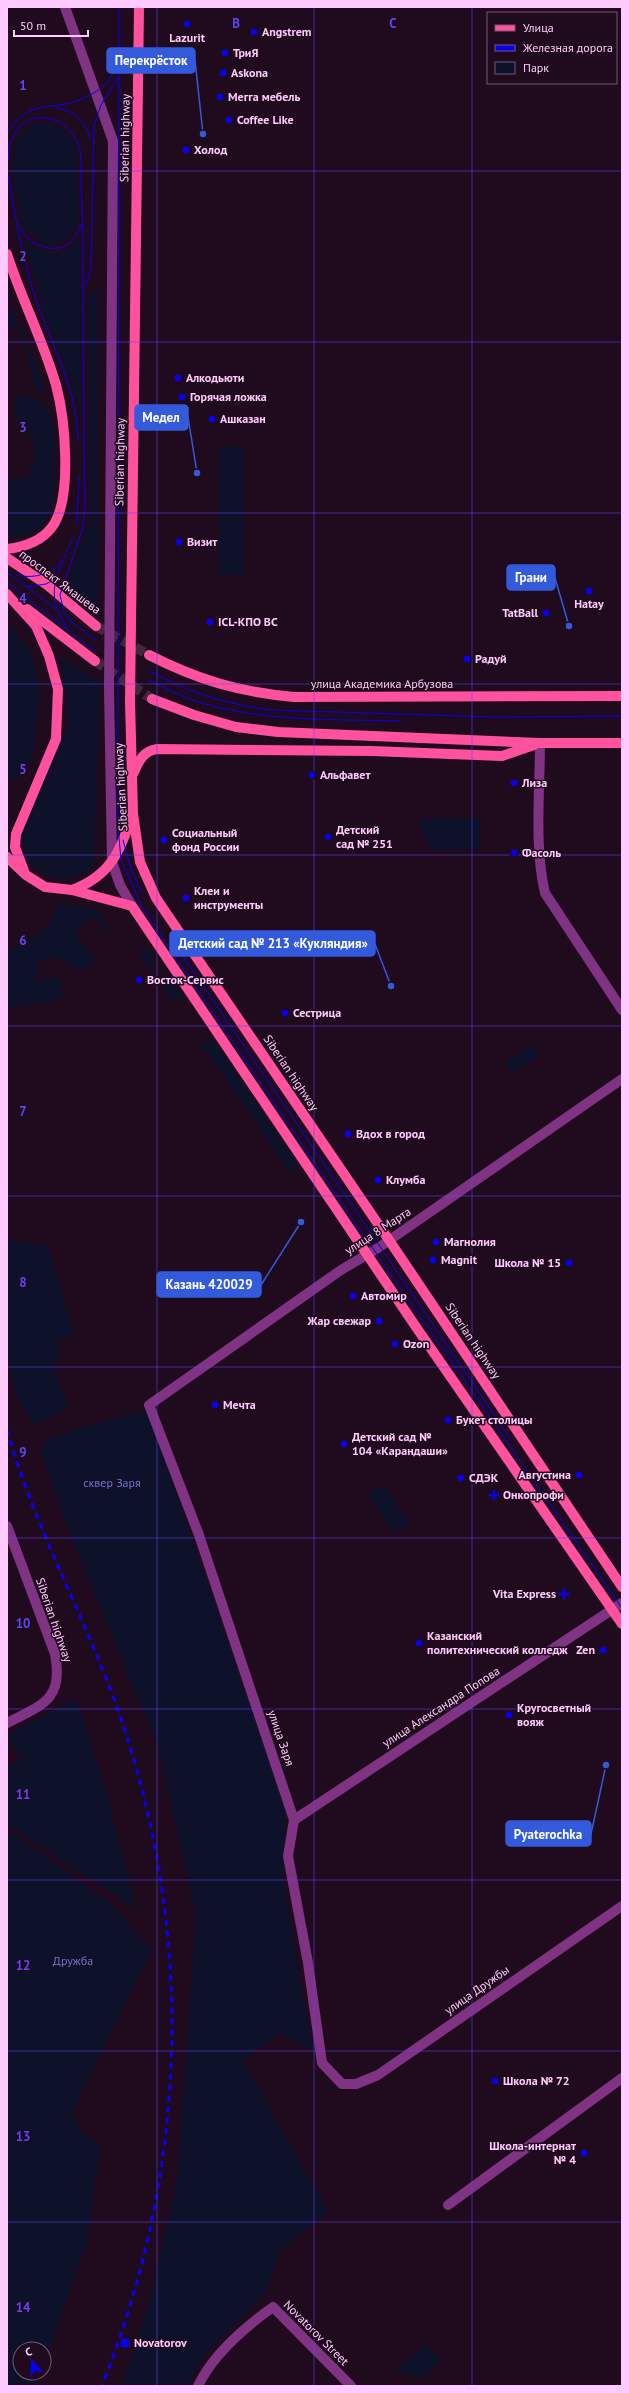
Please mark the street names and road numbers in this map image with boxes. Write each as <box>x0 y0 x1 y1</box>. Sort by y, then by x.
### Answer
street label: Siberian highway <box>116 93 133 182</box>
street label: Siberian highway <box>111 417 128 506</box>
street label: проспект Ямашева <box>17 546 104 617</box>
street label: улица Академика Арбузова <box>311 676 453 691</box>
street label: Siberian highway <box>111 742 130 832</box>
street label: Siberian highway <box>260 1032 323 1114</box>
street label: улица 8 Марта <box>342 1204 414 1258</box>
street label: Siberian highway <box>442 1300 505 1382</box>
street label: Siberian highway <box>33 1576 76 1664</box>
street label: улица Александра Попова <box>379 1663 502 1750</box>
street label: улица Заря <box>265 1708 298 1768</box>
street label: улица Дружбы <box>441 1962 512 2017</box>
street label: Novatorov Street <box>281 2297 352 2368</box>

